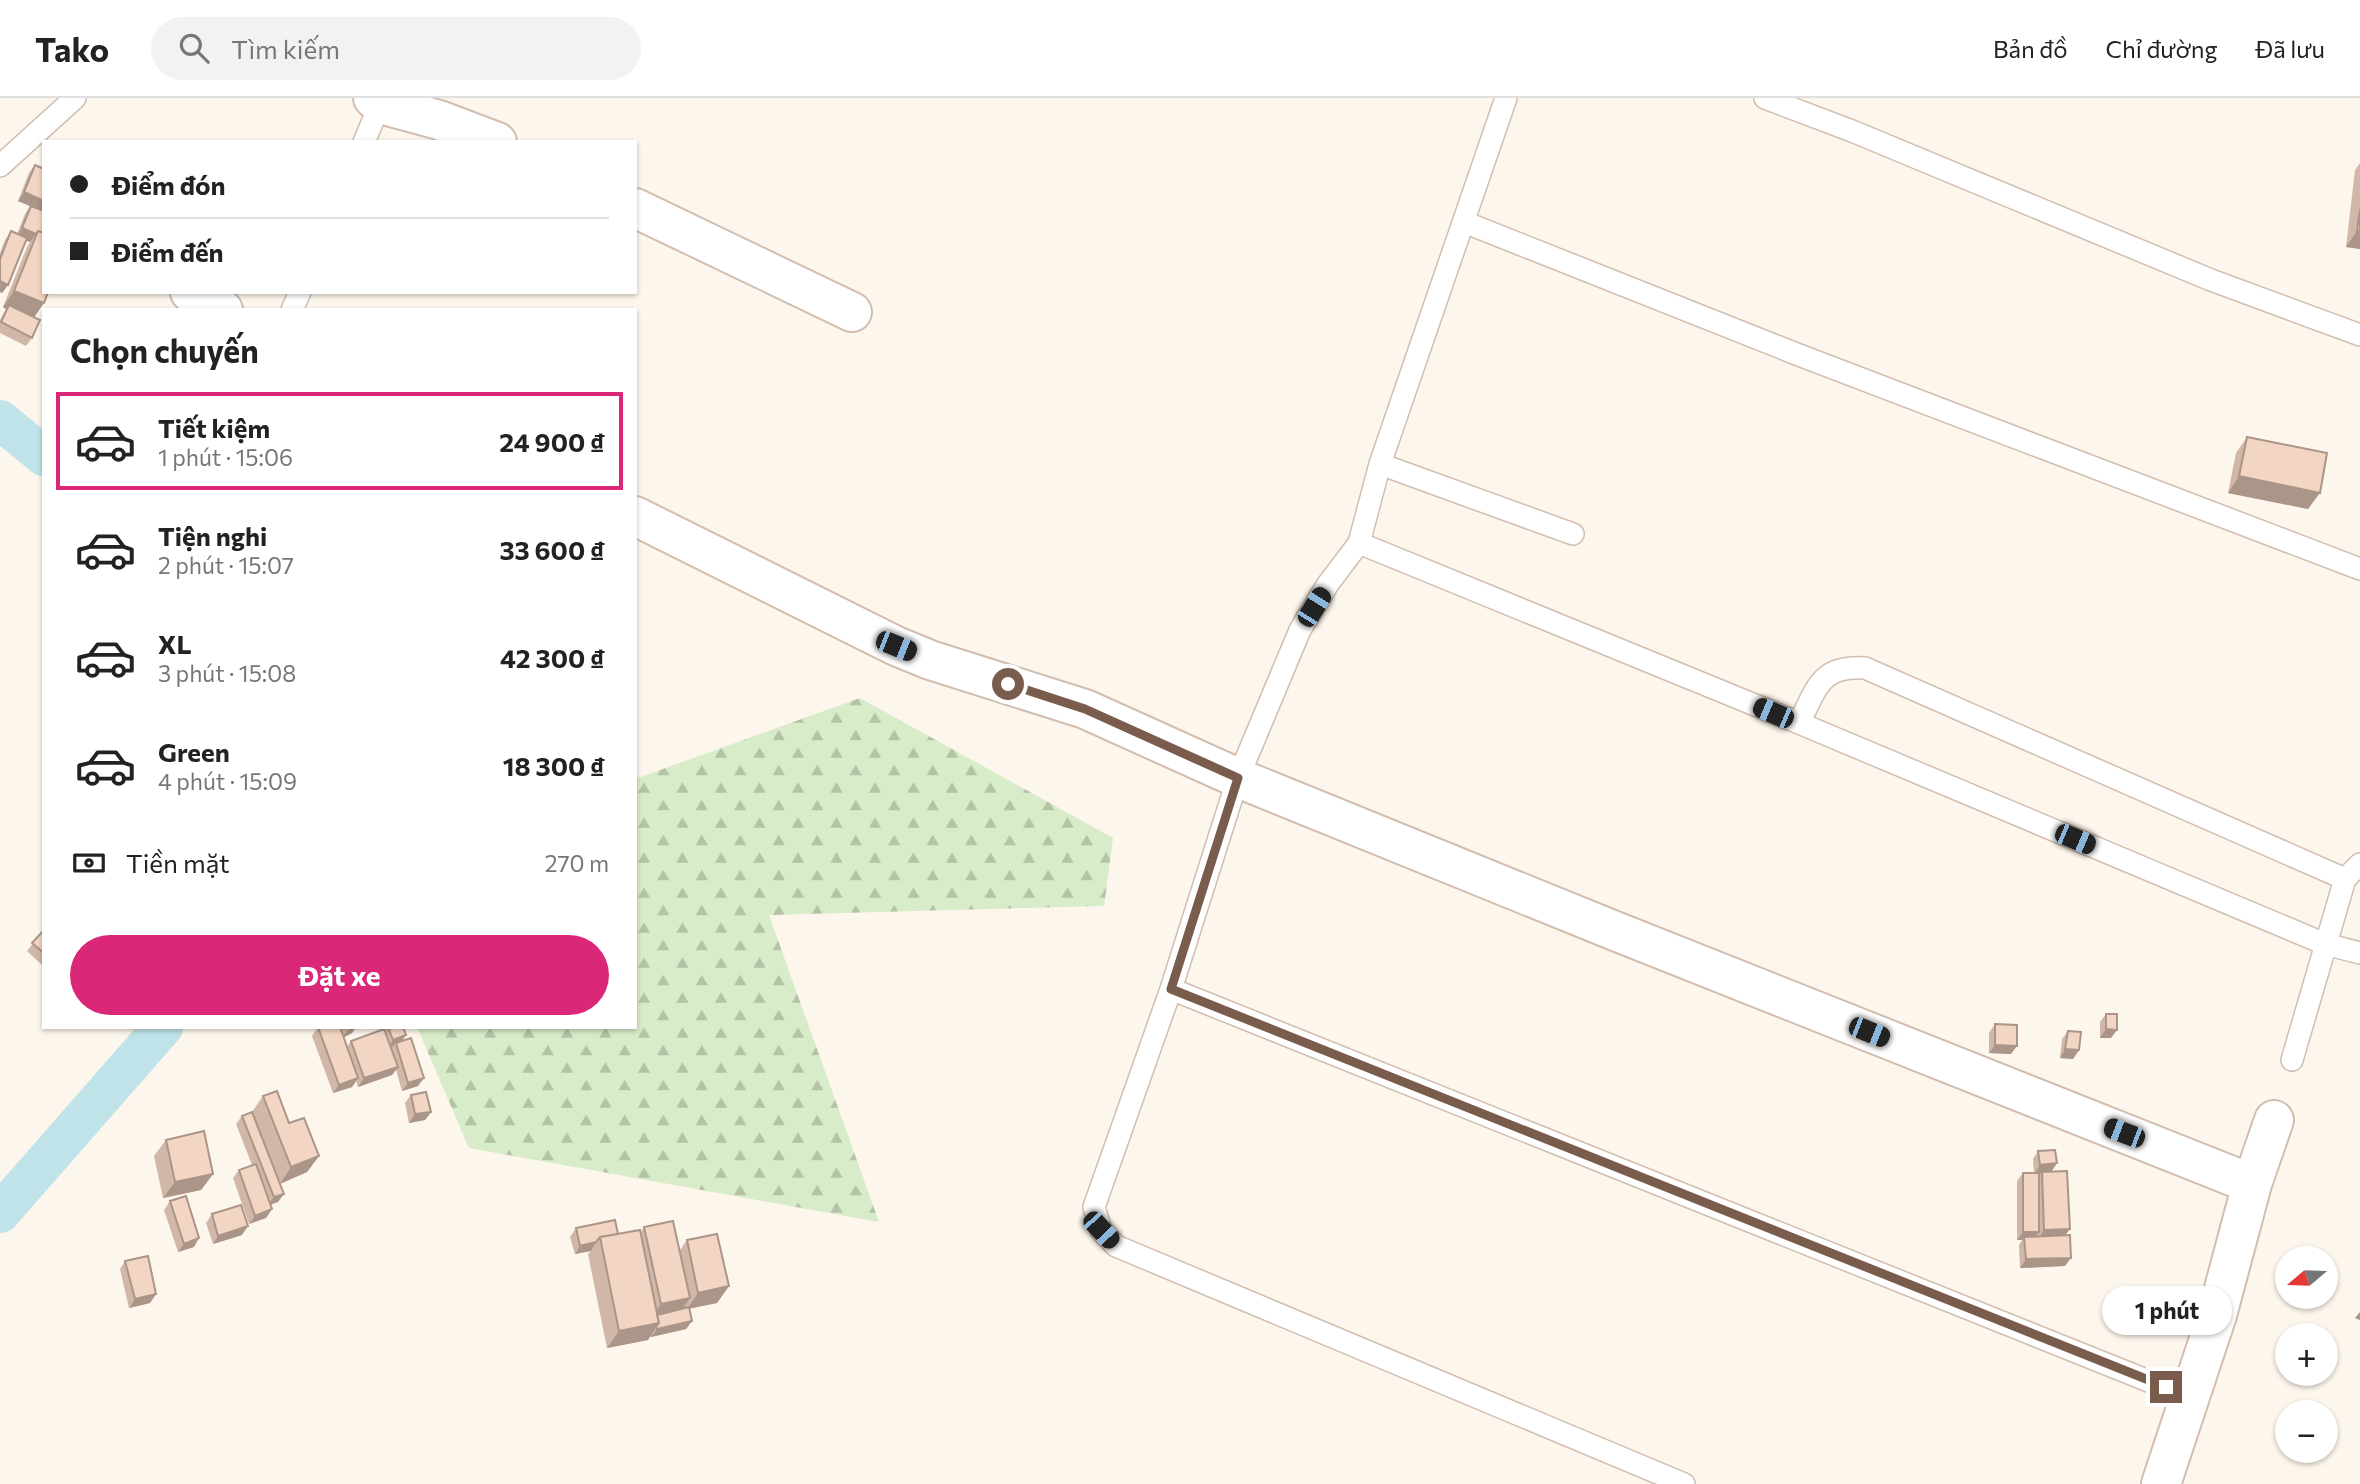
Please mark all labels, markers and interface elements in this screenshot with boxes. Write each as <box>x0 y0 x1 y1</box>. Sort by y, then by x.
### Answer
search box <box>151 17 641 80</box>
text: Tako <box>35 28 109 69</box>
icon: search <box>175 29 213 67</box>
text: Tìm kiếm <box>231 33 340 64</box>
text: Bản đồ <box>1993 34 2068 63</box>
text: Chỉ đường <box>2106 34 2217 63</box>
text: Đã lưu <box>2255 34 2325 63</box>
text: Điểm đón <box>112 169 225 200</box>
text: Điểm đến <box>112 236 224 267</box>
text: Chọn chuyến <box>70 330 259 370</box>
icon: car <box>74 410 137 473</box>
text: Tiết kiệm <box>158 412 270 443</box>
text: 24 900 ₫ <box>499 426 605 457</box>
text: 1 phút · 15:06 <box>158 443 293 471</box>
icon: car <box>74 518 137 581</box>
text: Tiện nghi <box>158 520 267 551</box>
text: 33 600 ₫ <box>499 534 605 565</box>
text: 2 phút · 15:07 <box>158 551 294 579</box>
car <box>1294 584 1335 630</box>
icon: car <box>74 626 137 689</box>
text: XL <box>158 628 192 659</box>
car <box>873 628 920 664</box>
text: 42 300 ₫ <box>500 642 605 673</box>
text: 3 phút · 15:08 <box>158 659 296 687</box>
route start <box>992 668 1024 700</box>
car <box>1750 695 1797 731</box>
icon: car <box>74 734 137 797</box>
text: Green <box>158 736 230 767</box>
text: 18 300 ₫ <box>503 750 605 781</box>
text: 4 phút · 15:09 <box>158 767 297 795</box>
car <box>2052 821 2099 857</box>
icon: cash <box>70 844 108 882</box>
text: Tiền mặt <box>126 847 230 878</box>
text: 270 m <box>545 849 609 877</box>
button: Đặt xe <box>70 935 609 1015</box>
car <box>1846 1014 1893 1050</box>
car <box>2101 1116 2148 1150</box>
car <box>1079 1207 1124 1253</box>
north arrow <box>2275 1246 2338 1309</box>
map controls <box>2275 1246 2338 1463</box>
callout: 1 phút <box>2101 1286 2231 1334</box>
text: 1 phút <box>2135 1296 2199 1324</box>
button: + <box>2275 1323 2338 1386</box>
route end <box>2150 1371 2182 1403</box>
button: − <box>2275 1400 2338 1463</box>

